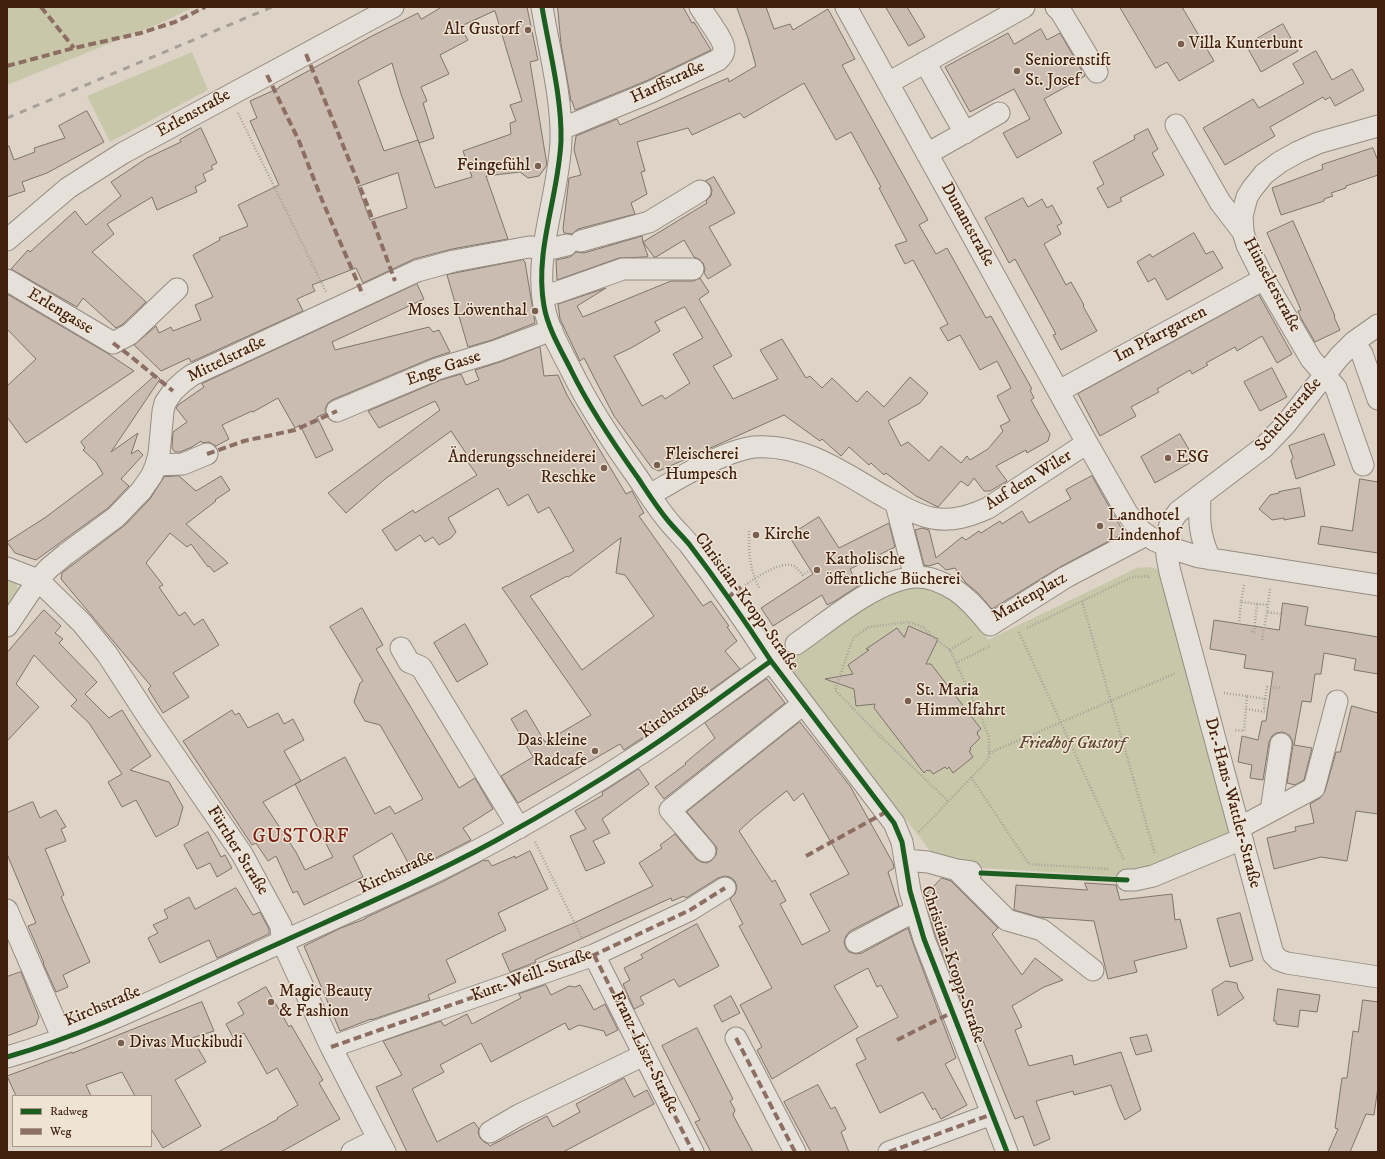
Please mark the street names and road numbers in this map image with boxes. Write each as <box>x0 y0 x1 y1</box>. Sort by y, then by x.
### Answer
street label: Harffstraße <box>628 57 708 109</box>
street label: Erlenstraße <box>154 85 234 143</box>
street label: Dunantstraße <box>935 179 999 271</box>
street label: Hünselerstraße <box>1238 234 1304 336</box>
street label: Erlengasse <box>23 284 97 340</box>
street label: Im Pfarrgarten <box>1111 302 1211 368</box>
street label: Mittelstraße <box>184 332 270 388</box>
street label: Enge Gasse <box>404 347 484 391</box>
street label: Schellestraße <box>1251 374 1327 456</box>
street label: Auf dem Wiler <box>982 446 1076 516</box>
street label: Christian-Kropp-Straße <box>689 529 803 675</box>
street label: Marienplatz <box>989 568 1071 628</box>
street label: Kirchstraße <box>636 680 714 744</box>
street label: Dr.-Hans-Wattler-Straße <box>1199 715 1265 891</box>
street label: Fürther Straße <box>202 803 272 899</box>
street label: Kirchstraße <box>356 847 438 899</box>
street label: Christian-Kropp-Straße <box>915 884 989 1046</box>
street label: Kurt-Weill-Straße <box>469 945 595 1007</box>
street label: Kirchstraße <box>62 982 144 1032</box>
street label: Franz-Liszt-Straße <box>606 989 682 1117</box>

